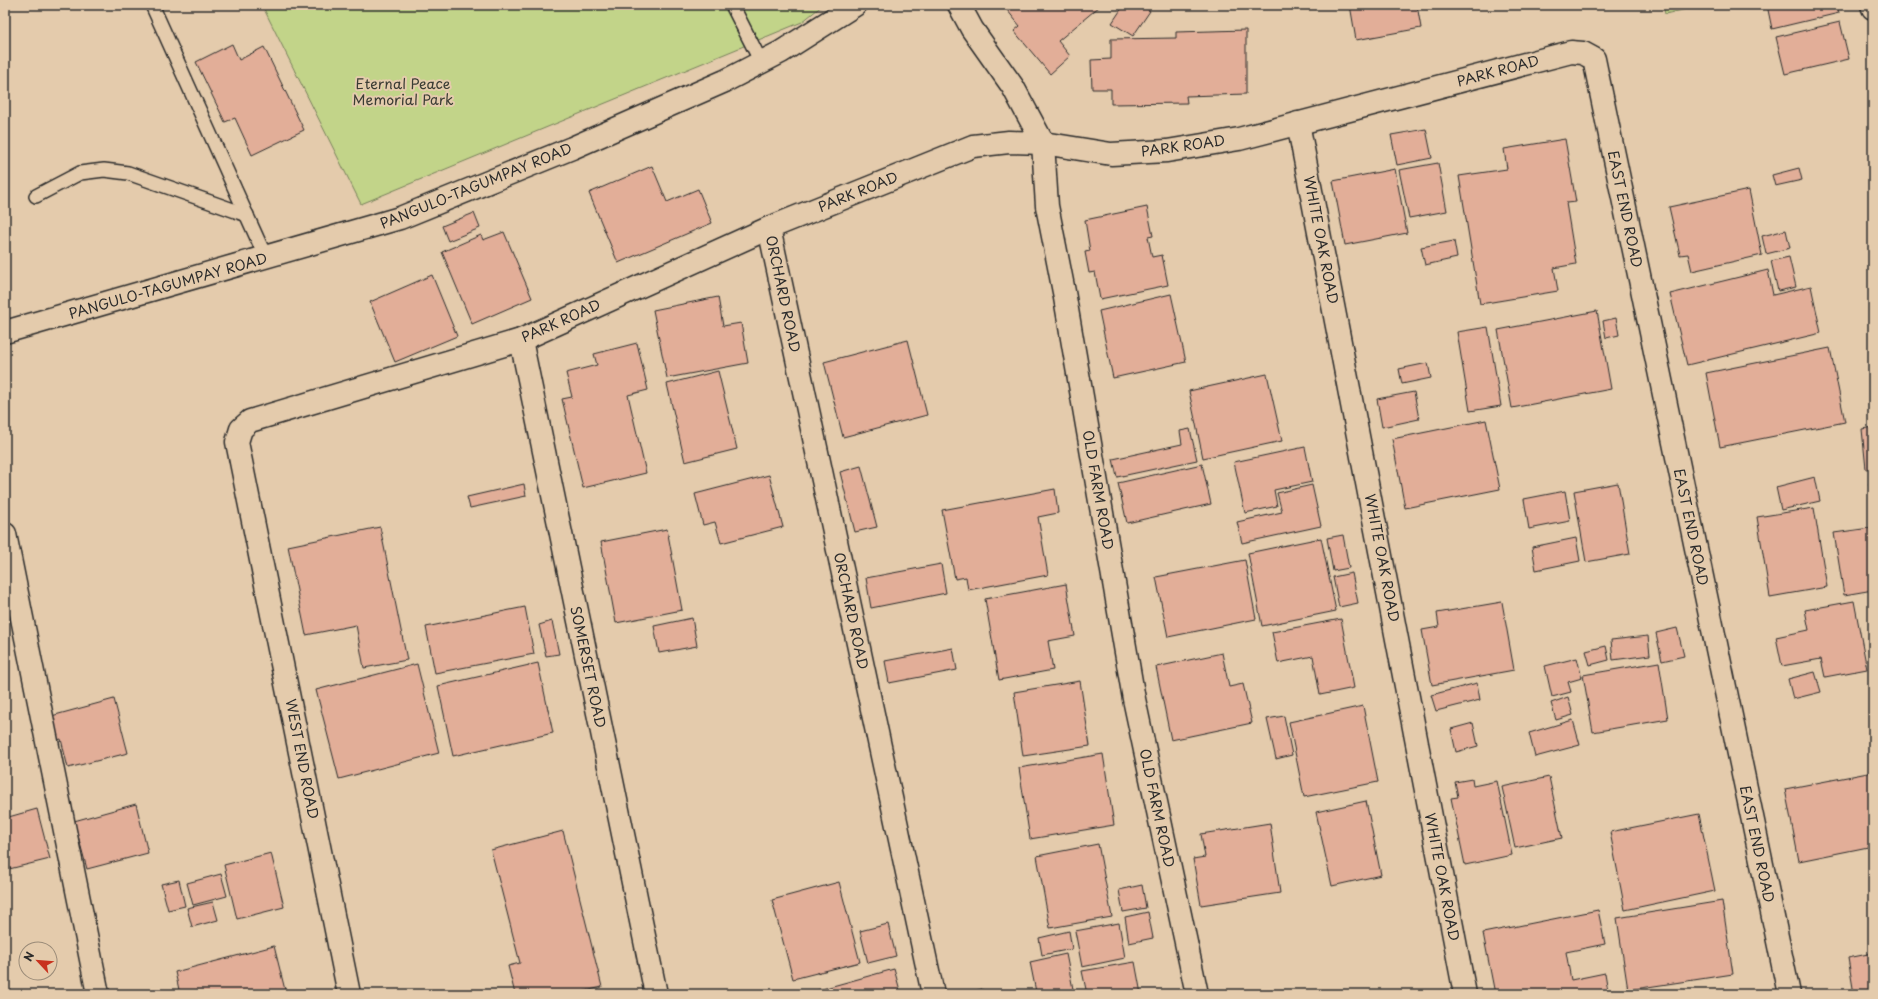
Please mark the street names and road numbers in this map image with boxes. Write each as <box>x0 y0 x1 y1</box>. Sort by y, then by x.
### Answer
street label: PARK ROAD <box>1454 49 1541 92</box>
street label: PARK ROAD <box>1140 129 1226 162</box>
street label: PANGULO-TAGUMPAY ROAD <box>377 137 575 234</box>
street label: EAST END ROAD <box>1603 148 1648 269</box>
street label: PARK ROAD <box>815 166 901 217</box>
street label: WHITE OAK ROAD <box>1299 174 1344 306</box>
street label: ORCHARD ROAD <box>761 233 806 354</box>
street label: PANGULO-TAGUMPAY ROAD <box>66 247 270 324</box>
street label: PARK ROAD <box>518 294 604 347</box>
street label: OLD FARM ROAD <box>1078 429 1119 551</box>
street label: EAST END ROAD <box>1669 466 1714 587</box>
street label: WHITE OAK ROAD <box>1360 492 1405 624</box>
street label: ORCHARD ROAD <box>829 550 874 671</box>
street label: SOMERSET ROAD <box>565 604 612 730</box>
street label: WEST END ROAD <box>281 697 324 821</box>
street label: OLD FARM ROAD <box>1135 747 1180 869</box>
street label: EAST END ROAD <box>1735 783 1780 904</box>
street label: WHITE OAK ROAD <box>1420 811 1465 943</box>

